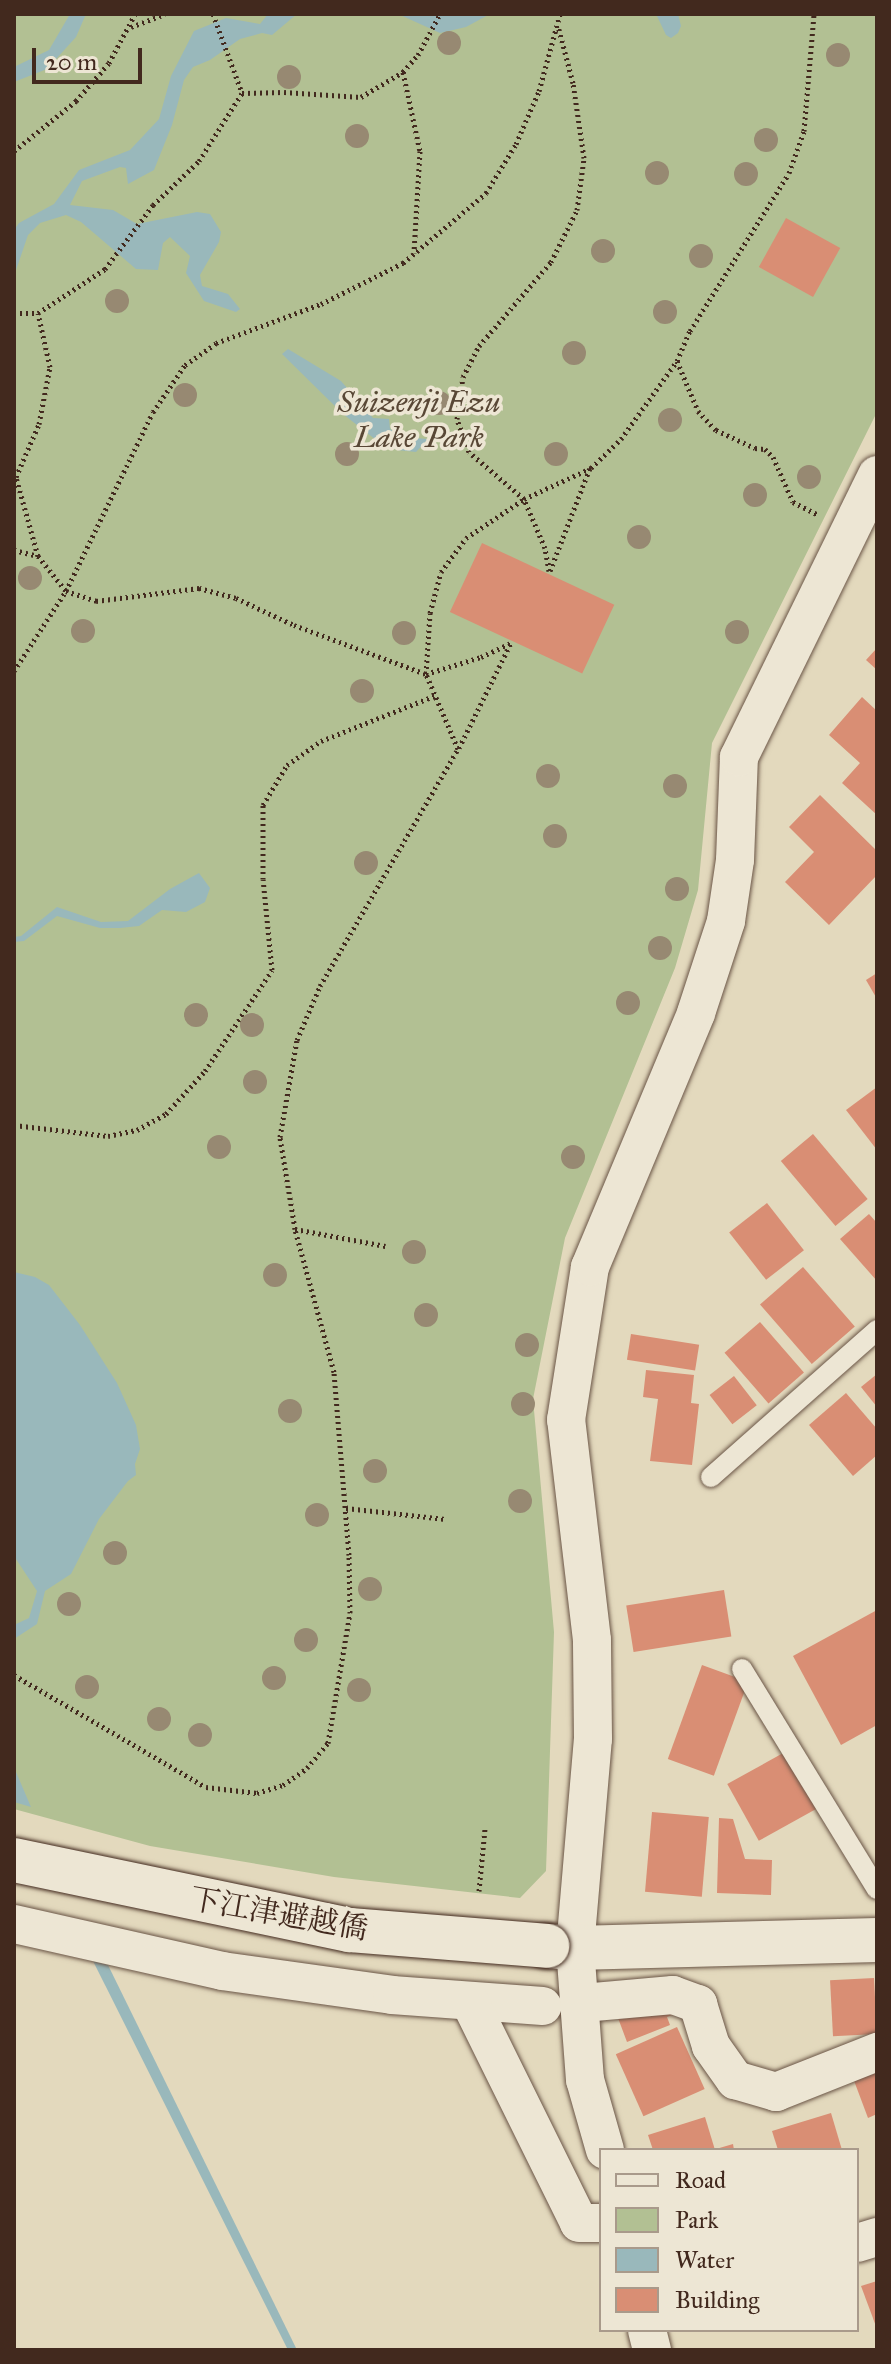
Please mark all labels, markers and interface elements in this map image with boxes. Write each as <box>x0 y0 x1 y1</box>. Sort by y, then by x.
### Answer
scale bar <box>36 32 146 82</box>
text: 20 m <box>46 47 97 77</box>
park label: Suizenji Ezu Lake Park <box>338 384 500 454</box>
street label: 下江津避越僑 <box>187 1881 371 1947</box>
legend <box>599 2148 859 2332</box>
text: Road <box>675 2165 726 2195</box>
text: Park <box>675 2205 718 2235</box>
text: Water <box>675 2245 734 2275</box>
text: Building <box>675 2285 760 2315</box>

